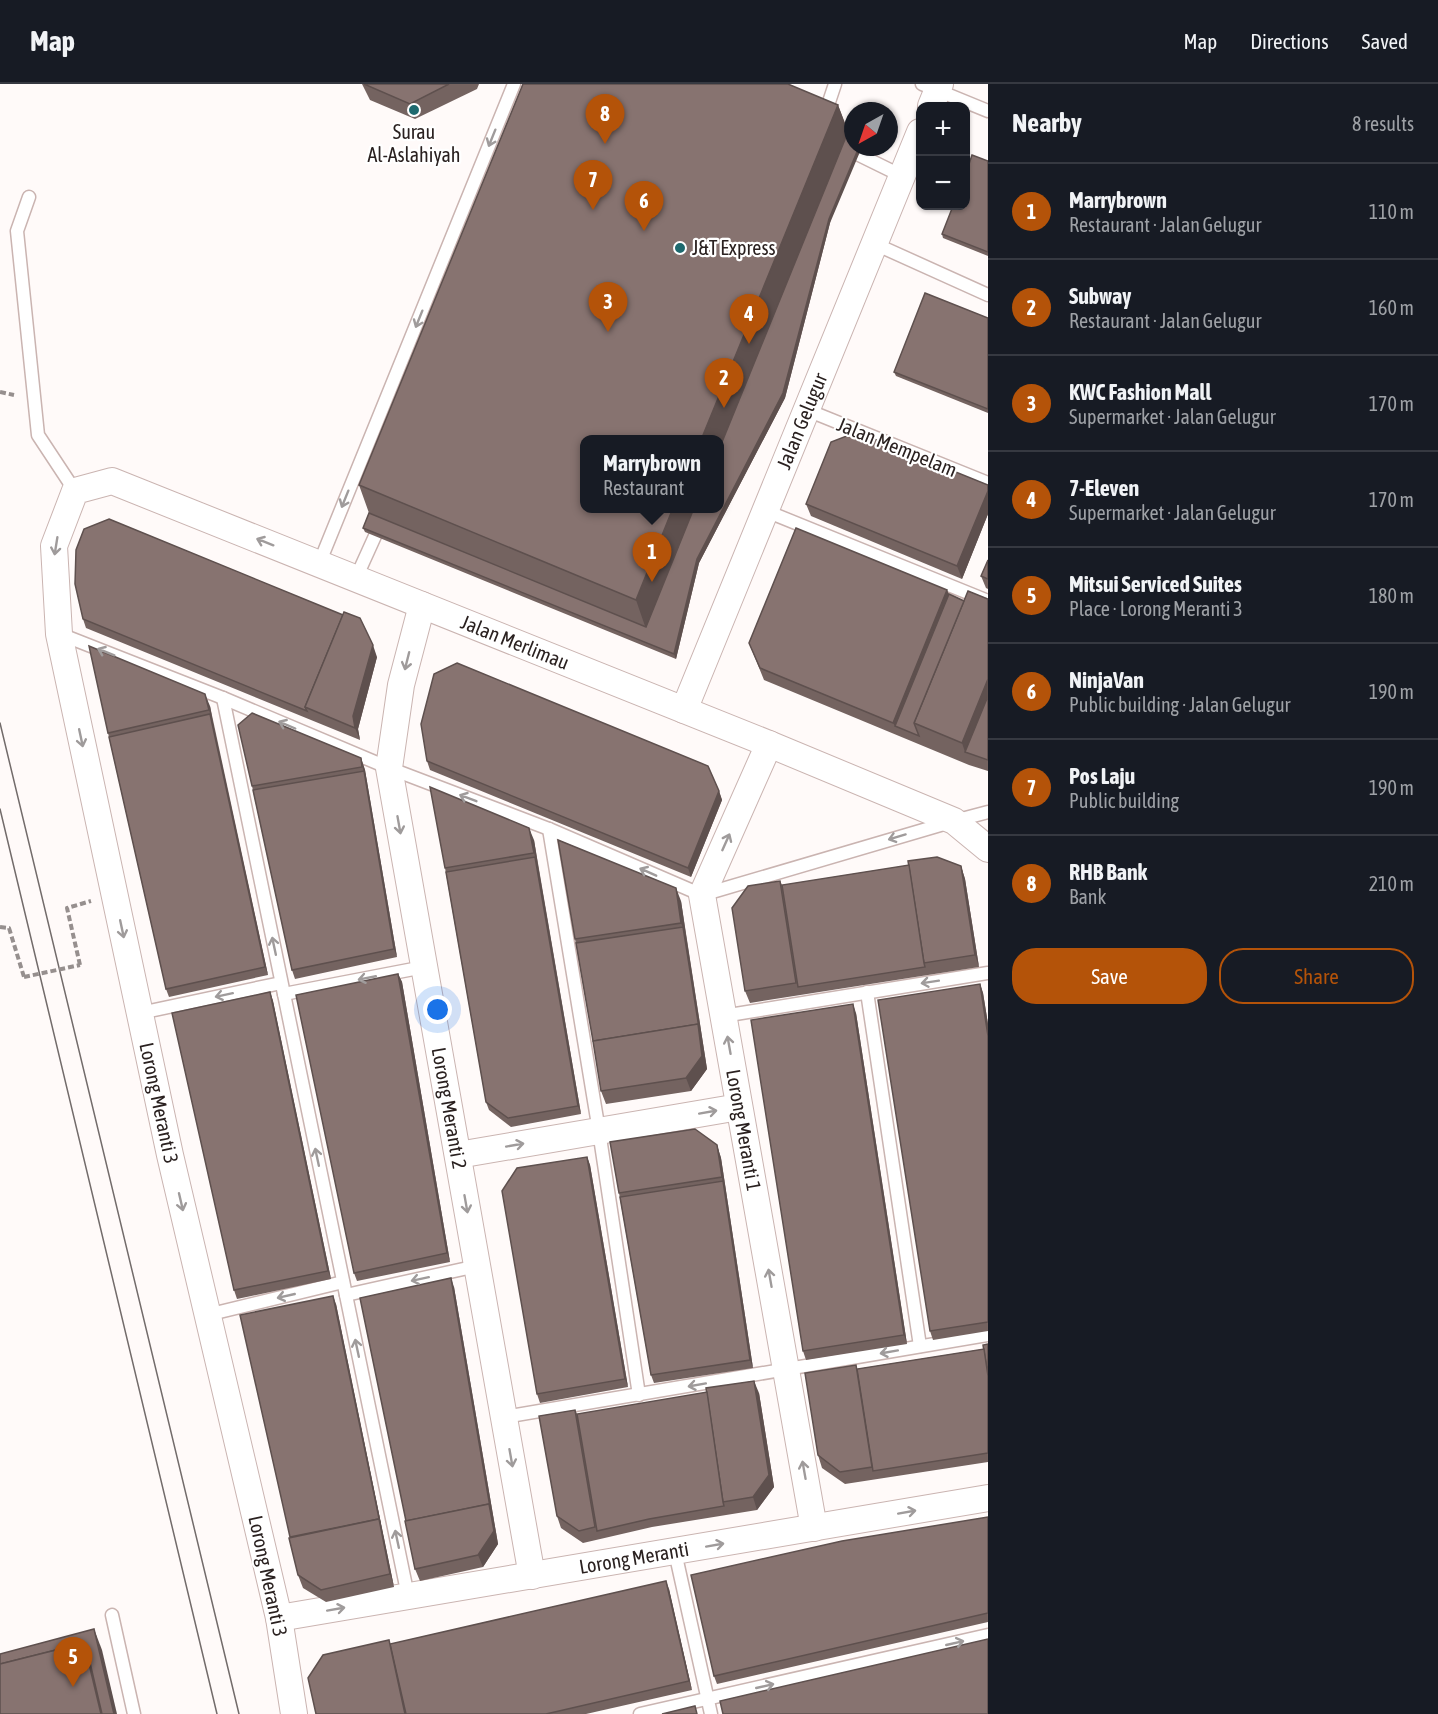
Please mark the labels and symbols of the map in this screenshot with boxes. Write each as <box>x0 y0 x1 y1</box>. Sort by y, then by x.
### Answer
pin: 8 <box>586 94 624 144</box>
north arrow <box>844 102 898 156</box>
marker: Surau Al-Aslahiyah <box>407 103 421 117</box>
place label: Surau Al-Aslahiyah <box>368 120 460 166</box>
one-way arrow <box>486 128 497 147</box>
pin: 7 <box>574 160 612 210</box>
pin: 6 <box>624 182 664 231</box>
place label: J&T Express <box>692 236 776 259</box>
marker: J&T Express <box>673 241 687 255</box>
pin: 3 <box>588 282 628 332</box>
pin: 4 <box>730 294 768 344</box>
one-way arrow <box>413 309 424 327</box>
pin: 2 <box>704 358 744 408</box>
street label: Jalan Gelugur <box>772 369 832 472</box>
street label: Jalan Mempelam <box>834 412 960 481</box>
one-way arrow <box>339 490 350 508</box>
pin: 1 <box>632 532 672 582</box>
one-way arrow <box>51 536 62 555</box>
one-way arrow <box>256 536 274 547</box>
street label: Jalan Merlimau <box>458 610 573 674</box>
one-way arrow <box>98 646 116 657</box>
one-way arrow <box>401 652 413 671</box>
one-way arrow <box>278 719 297 730</box>
one-way arrow <box>76 729 88 748</box>
one-way arrow <box>459 792 478 803</box>
one-way arrow <box>394 815 405 835</box>
one-way arrow <box>888 832 907 843</box>
one-way arrow <box>720 833 732 851</box>
one-way arrow <box>640 866 658 877</box>
one-way arrow <box>117 919 128 938</box>
one-way arrow <box>268 936 279 956</box>
one-way arrow <box>358 973 377 984</box>
one-way arrow <box>921 977 941 988</box>
one-way arrow <box>215 990 234 1001</box>
your location <box>423 995 452 1024</box>
one-way arrow <box>723 1035 734 1055</box>
street label: Lorong Meranti 3 <box>135 1040 184 1165</box>
street label: Lorong Meranti 2 <box>428 1045 472 1171</box>
street label: Lorong Meranti 1 <box>722 1067 766 1193</box>
one-way arrow <box>697 1106 717 1117</box>
one-way arrow <box>505 1139 525 1150</box>
one-way arrow <box>311 1148 322 1168</box>
one-way arrow <box>176 1192 187 1211</box>
one-way arrow <box>461 1193 472 1213</box>
one-way arrow <box>764 1269 775 1288</box>
one-way arrow <box>411 1273 430 1285</box>
one-way arrow <box>277 1290 296 1302</box>
one-way arrow <box>351 1339 362 1358</box>
one-way arrow <box>880 1347 899 1358</box>
one-way arrow <box>687 1379 707 1390</box>
one-way arrow <box>506 1447 517 1467</box>
one-way arrow <box>798 1461 809 1480</box>
one-way arrow <box>897 1506 917 1517</box>
street label: Lorong Meranti 3 <box>244 1513 293 1638</box>
one-way arrow <box>390 1530 402 1549</box>
street label: Lorong Meranti <box>577 1537 690 1578</box>
one-way arrow <box>705 1539 724 1550</box>
one-way arrow <box>326 1603 346 1614</box>
one-way arrow <box>945 1636 964 1648</box>
pin: 5 <box>54 1638 92 1687</box>
one-way arrow <box>754 1680 774 1691</box>

